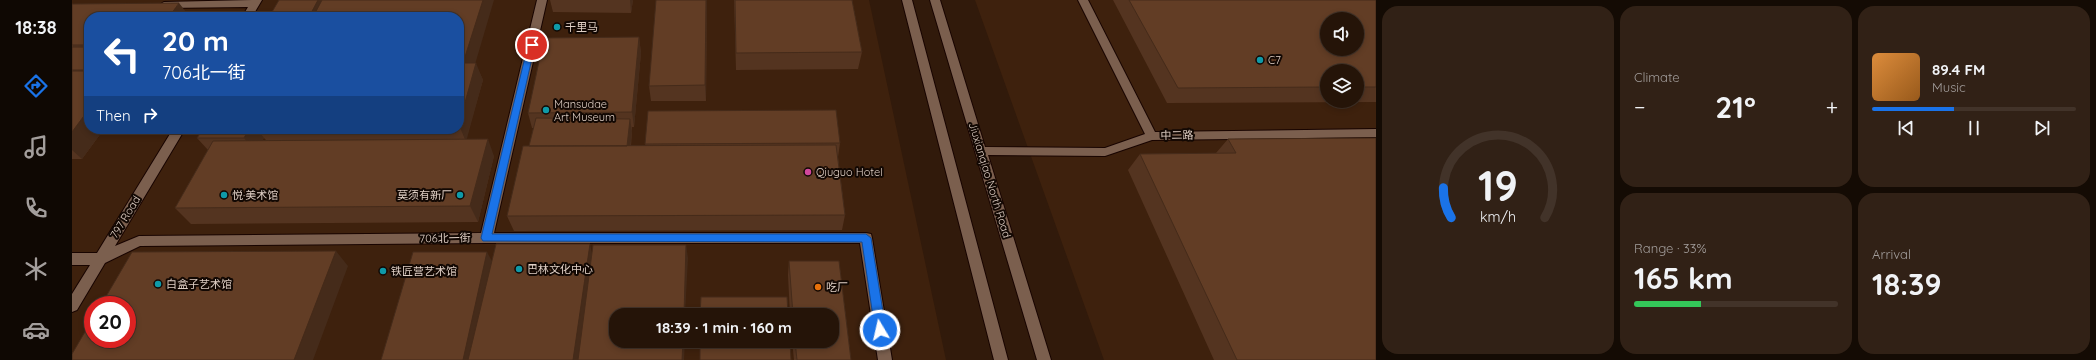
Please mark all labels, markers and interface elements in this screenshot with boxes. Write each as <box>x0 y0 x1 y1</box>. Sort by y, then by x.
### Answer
map controls <box>1320 12 1364 108</box>
button: sound <box>1320 12 1364 56</box>
text: 18:38 <box>15 16 57 39</box>
place label: 千里马 <box>565 20 598 34</box>
marker: 千里马 <box>552 22 562 32</box>
text: 20 m <box>162 23 229 58</box>
icon: left <box>96 28 148 80</box>
pin <box>515 28 549 62</box>
icon: arrive <box>521 34 543 56</box>
place label: C7 <box>1268 53 1281 67</box>
marker: C7 <box>1255 55 1265 65</box>
text: 89.4 FM <box>1932 60 1985 79</box>
text: 706北一街 <box>162 61 246 84</box>
button: layers <box>1320 64 1364 108</box>
text: Climate <box>1634 69 1680 85</box>
icon: directions <box>22 72 50 100</box>
text: Music <box>1932 79 1966 95</box>
text: 21° <box>1715 88 1756 126</box>
text: − <box>1634 93 1645 121</box>
text: + <box>1826 93 1838 121</box>
place label: Mansudae Art Museum <box>554 97 615 124</box>
icon: right <box>139 104 161 126</box>
marker: Mansudae Art Museum <box>541 105 551 115</box>
text: Then <box>96 106 131 125</box>
icon: previous <box>1895 117 1917 139</box>
icon: pause <box>1963 117 1985 139</box>
icon: next <box>2031 117 2053 139</box>
street label: Jiuxianqiao North Road <box>966 121 1014 239</box>
street label: 中二路 <box>1160 128 1194 142</box>
icon: music <box>22 133 50 161</box>
text: 19 <box>1478 159 1518 211</box>
place label: Qiuguo Hotel <box>816 165 883 179</box>
marker: Qiuguo Hotel <box>803 167 813 177</box>
place label: 悦·美术馆 <box>232 188 278 202</box>
place label: 莫须有新厂 <box>397 188 452 202</box>
marker: 悦·美术馆 <box>219 190 229 200</box>
marker: 莫须有新厂 <box>455 190 465 200</box>
street label: 797 Road <box>107 193 143 241</box>
icon: phone <box>22 194 50 222</box>
text: km/h <box>1480 208 1516 226</box>
street label: 706北一街 <box>419 231 471 245</box>
text: Range · 33% <box>1634 240 1707 256</box>
text: Arrival <box>1872 246 1911 262</box>
icon: climate <box>22 255 50 283</box>
text: 165 km <box>1634 259 1733 297</box>
place label: 巴林文化中心 <box>527 262 593 276</box>
place label: 铁匠营艺术馆 <box>391 264 457 278</box>
marker: 巴林文化中心 <box>514 264 524 274</box>
text: 18:39 <box>1872 265 1941 303</box>
marker: 铁匠营艺术馆 <box>378 266 388 276</box>
place label: 白盒子艺术馆 <box>166 277 232 291</box>
marker: 白盒子艺术馆 <box>153 279 163 289</box>
place label: 吃厂 <box>826 280 848 294</box>
marker: 吃厂 <box>813 282 823 292</box>
speed limit sign: 20 <box>84 296 136 348</box>
position arrow <box>859 309 901 351</box>
icon: car <box>22 316 50 344</box>
text: 18:39 · 1 min · 160 m <box>656 318 792 337</box>

